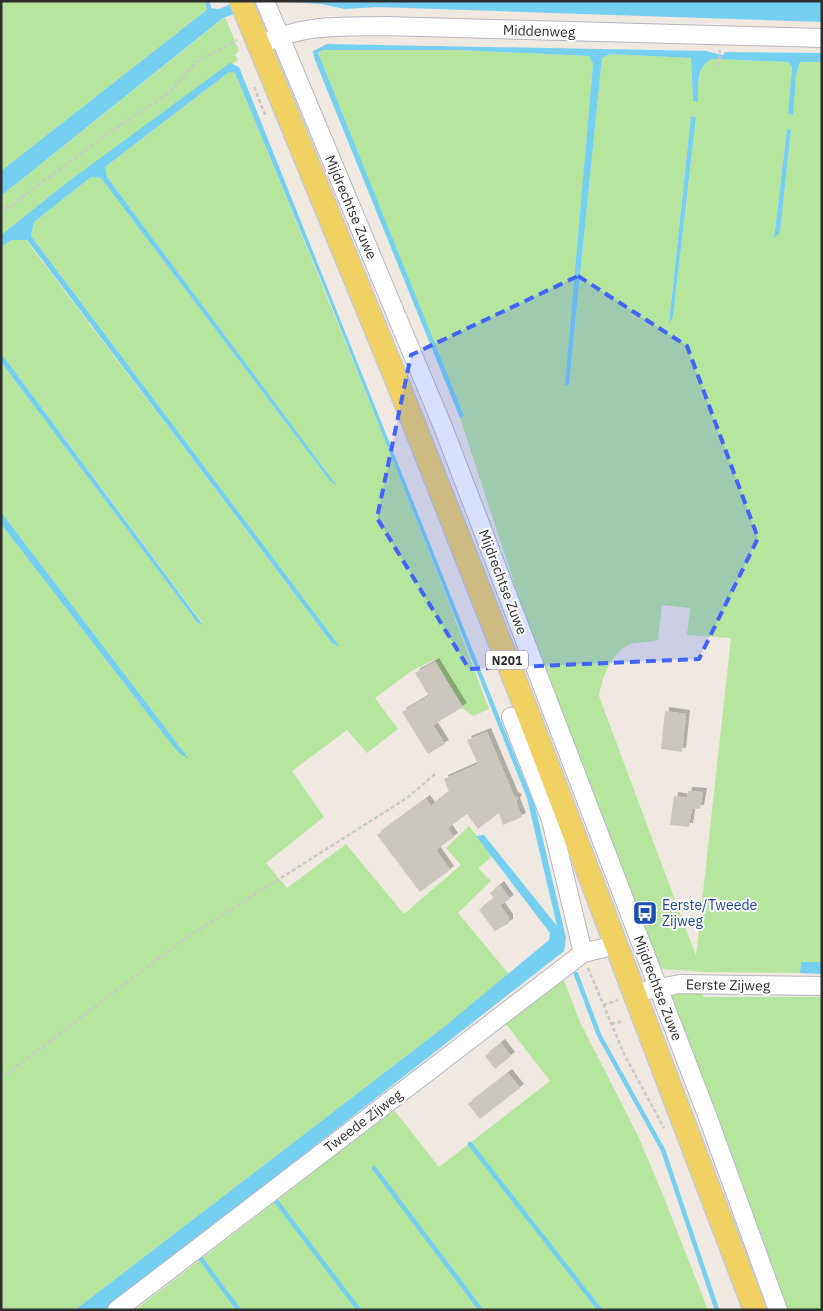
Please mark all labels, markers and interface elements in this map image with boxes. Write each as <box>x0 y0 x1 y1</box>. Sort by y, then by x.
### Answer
street label: Middenweg <box>502 21 576 41</box>
street label: Mijdrechtse Zuwe <box>321 152 381 262</box>
street label: Mijdrechtse Zuwe <box>475 527 531 637</box>
road number: N201 <box>486 650 528 670</box>
place label: Eerste/Tweede Zijweg <box>662 896 758 930</box>
bus stop icon: Eerste/Tweede Zijweg <box>632 900 658 926</box>
street label: Mijdrechtse Zuwe <box>630 933 686 1043</box>
street label: Eerste Zijweg <box>686 975 771 995</box>
street label: Tweede Zijweg <box>320 1085 406 1156</box>

